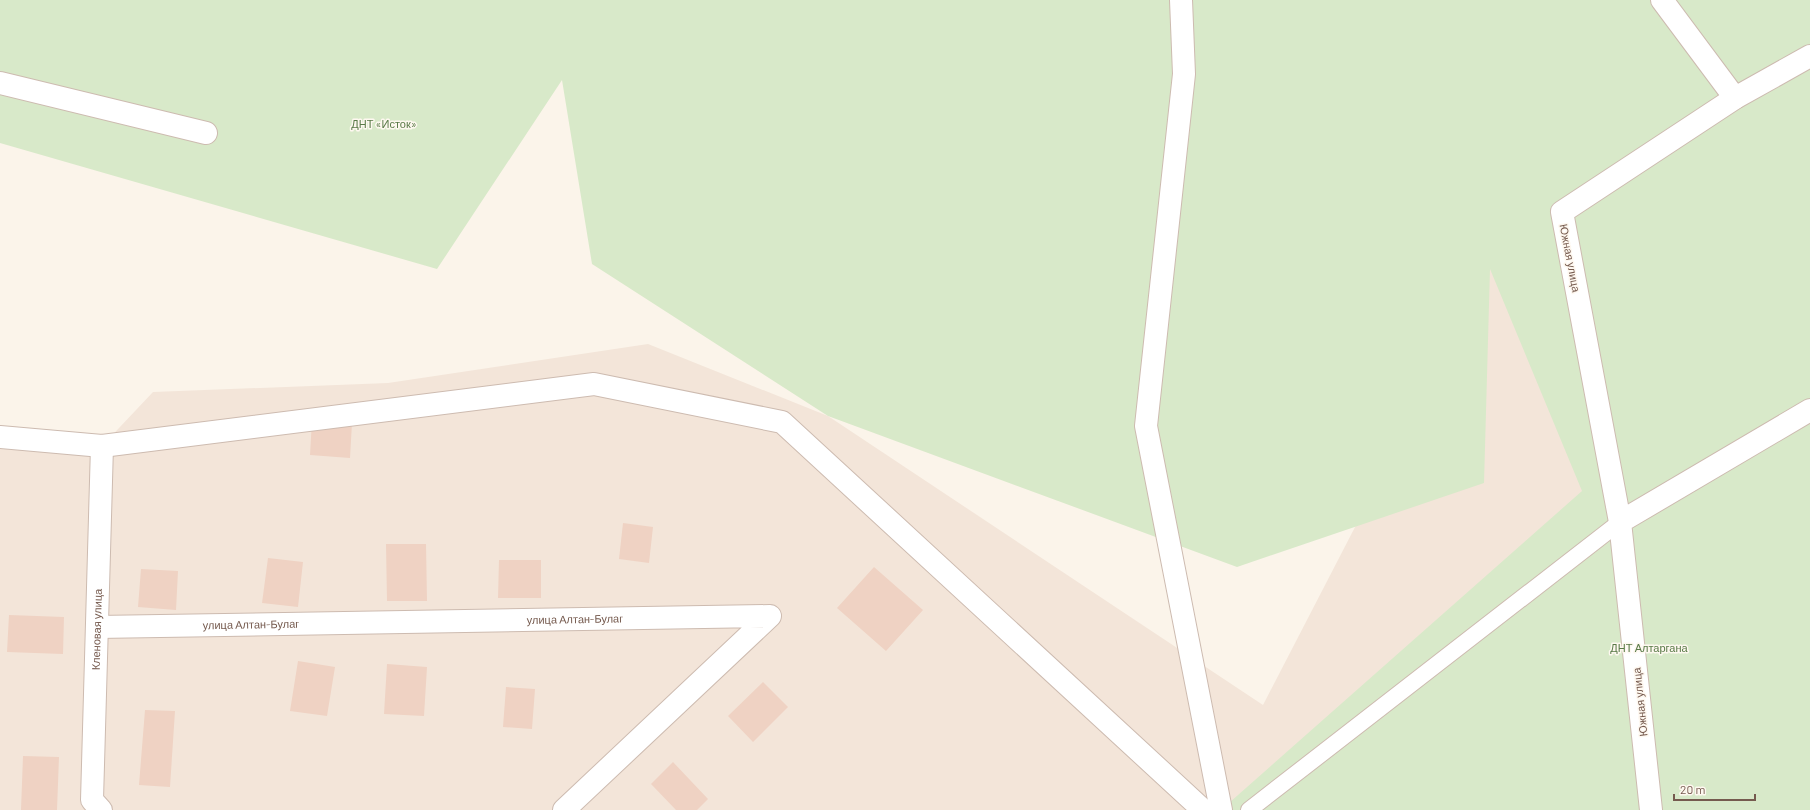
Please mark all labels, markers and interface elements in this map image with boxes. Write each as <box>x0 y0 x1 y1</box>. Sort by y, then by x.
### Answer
park label: ДНТ «Исток» <box>351 117 417 130</box>
street label: Южная улица <box>1558 223 1584 294</box>
street label: Кленовая улица <box>89 588 104 670</box>
street label: улица Алтан-Булаг <box>527 611 623 626</box>
street label: улица Алтан-Булаг <box>203 617 299 631</box>
park label: ДНТ Алтаргана <box>1610 641 1689 654</box>
street label: Южная улица <box>1629 666 1650 737</box>
scale bar <box>1674 776 1755 802</box>
text: 20 m <box>1680 782 1706 796</box>

